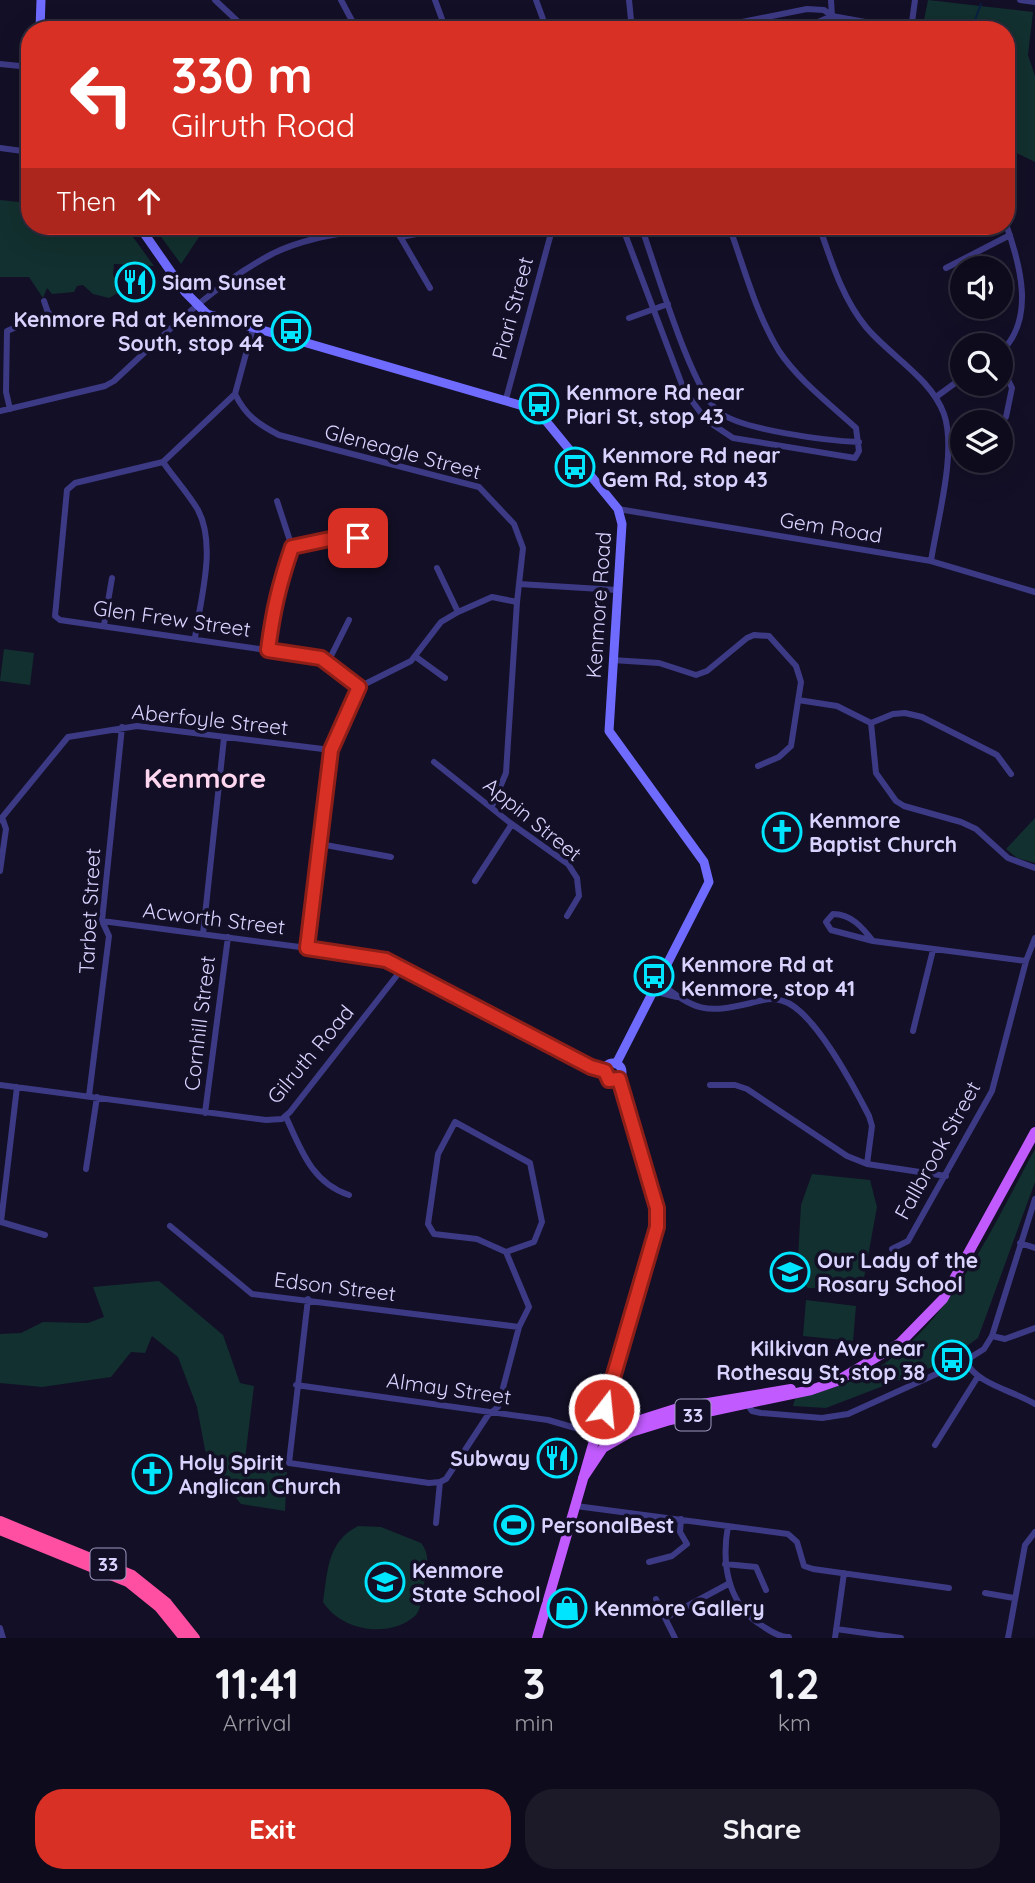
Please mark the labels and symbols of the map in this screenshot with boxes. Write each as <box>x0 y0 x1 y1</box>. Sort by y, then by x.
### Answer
street label: Piari Street <box>486 254 538 362</box>
restaurant icon: Siam Sunset <box>114 261 156 303</box>
place label: Siam Sunset <box>162 269 286 295</box>
place label: Kenmore Rd at Kenmore South, stop 44 <box>14 306 264 356</box>
bus stop icon: Kenmore Rd at Kenmore South, stop 44 <box>270 310 312 352</box>
place label: Kenmore Rd near Piari St, stop 43 <box>566 379 744 429</box>
bus stop icon: Kenmore Rd near Piari St, stop 43 <box>518 383 560 425</box>
street label: Gleneagle Street <box>322 418 484 484</box>
place label: Kenmore Rd near Gem Rd, stop 43 <box>602 442 780 492</box>
bus stop icon: Kenmore Rd near Gem Rd, stop 43 <box>554 446 596 488</box>
street label: Gem Road <box>778 506 884 548</box>
pin <box>328 508 388 568</box>
street label: Kenmore Road <box>580 531 616 679</box>
street label: Glen Frew Street <box>91 594 253 642</box>
street label: Aberfoyle Street <box>130 698 290 740</box>
district label: Kenmore <box>144 760 266 795</box>
street label: Appin Street <box>479 772 587 866</box>
place label: Kenmore Baptist Church <box>809 807 957 857</box>
church icon: Kenmore Baptist Church <box>761 811 803 853</box>
street label: Tarbet Street <box>73 847 105 975</box>
street label: Acworth Street <box>141 896 287 940</box>
place label: Kenmore Rd at Kenmore, stop 41 <box>681 951 855 1001</box>
street label: Cornhill Street <box>178 954 220 1092</box>
bus stop icon: Kenmore Rd at Kenmore, stop 41 <box>633 955 675 997</box>
street label: Gilruth Road <box>261 999 359 1109</box>
street label: Fallbrook Street <box>888 1076 986 1224</box>
place label: Our Lady of the Rosary School <box>817 1247 978 1297</box>
school or university icon: Our Lady of the Rosary School <box>769 1251 811 1293</box>
street label: Edson Street <box>273 1266 397 1306</box>
place label: Kilkivan Ave near Rothesay St, stop 38 <box>716 1335 925 1385</box>
bus stop icon: Kilkivan Ave near Rothesay St, stop 38 <box>931 1339 973 1381</box>
street label: Almay Street <box>385 1366 513 1410</box>
position arrow <box>567 1372 641 1446</box>
road number: 33 <box>676 1400 710 1430</box>
restaurant icon: Subway <box>536 1437 578 1479</box>
place label: Subway <box>450 1445 530 1471</box>
place label: Holy Spirit Anglican Church <box>179 1449 341 1499</box>
church icon: Holy Spirit Anglican Church <box>131 1453 173 1495</box>
sports icon: PersonalBest <box>493 1504 535 1546</box>
place label: PersonalBest <box>541 1512 674 1538</box>
road number: 33 <box>90 1548 126 1580</box>
place label: Kenmore State School <box>412 1557 541 1607</box>
school or university icon: Kenmore State School <box>364 1561 406 1603</box>
shop icon: Kenmore Gallery <box>546 1587 588 1629</box>
place label: Kenmore Gallery <box>594 1595 765 1621</box>

